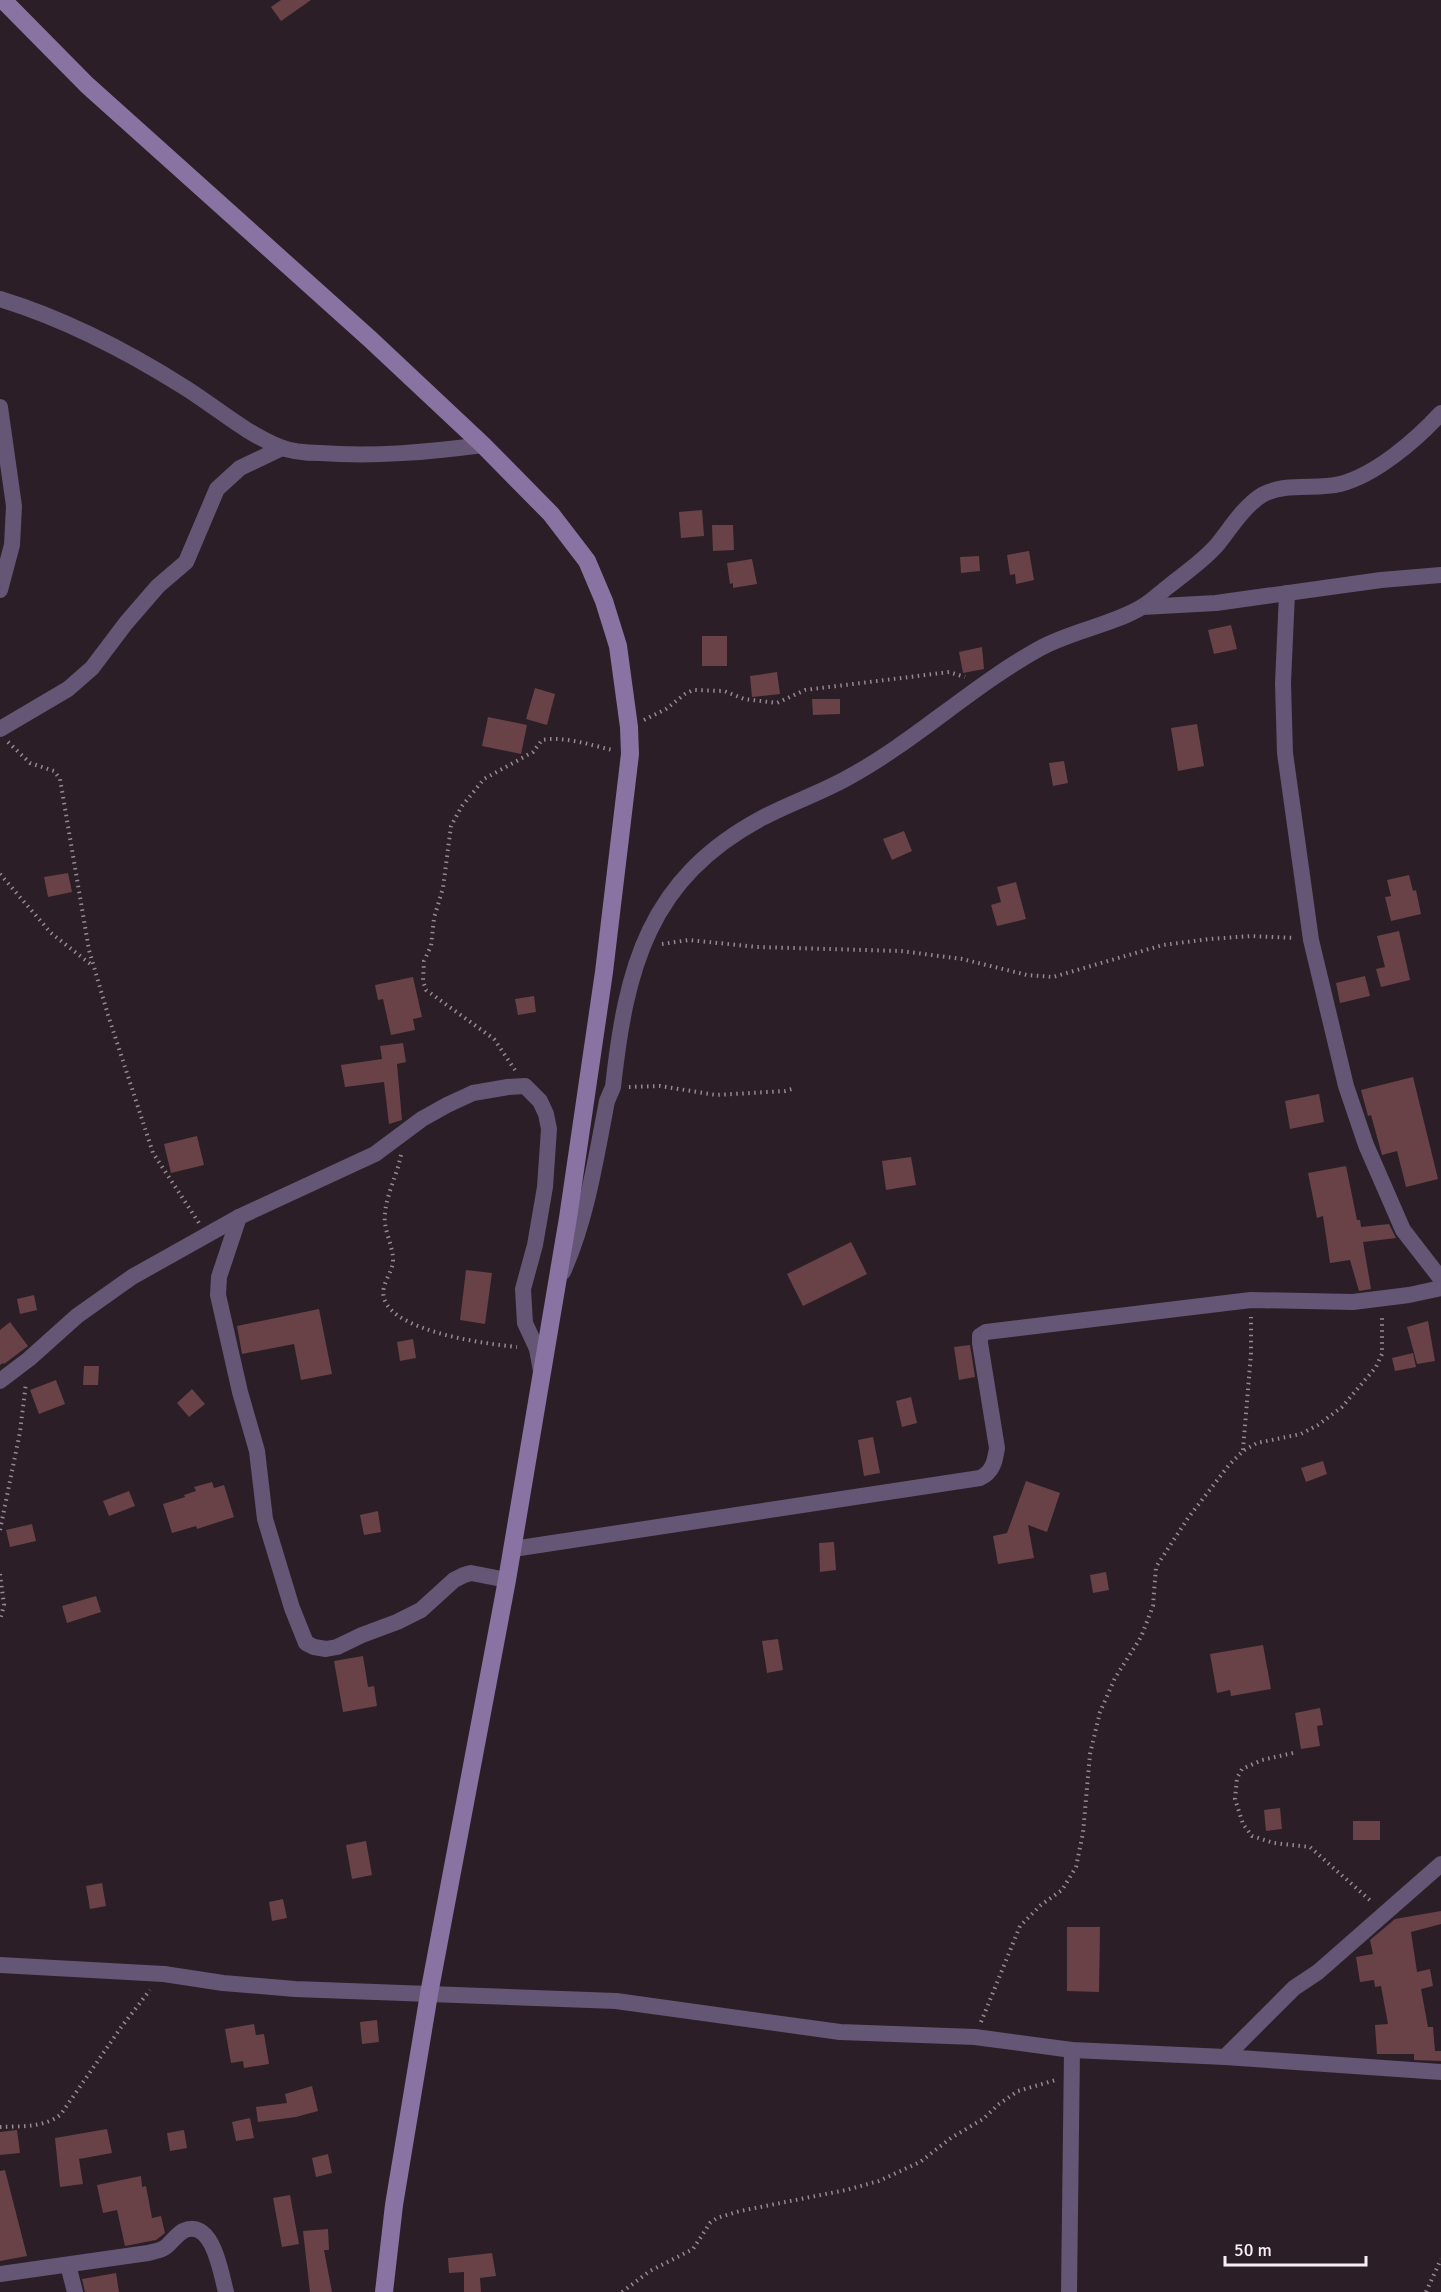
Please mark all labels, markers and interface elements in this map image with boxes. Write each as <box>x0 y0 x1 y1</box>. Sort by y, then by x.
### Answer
scale bar <box>1225 2229 1366 2267</box>
text: 50 m <box>1234 2239 1272 2261</box>

